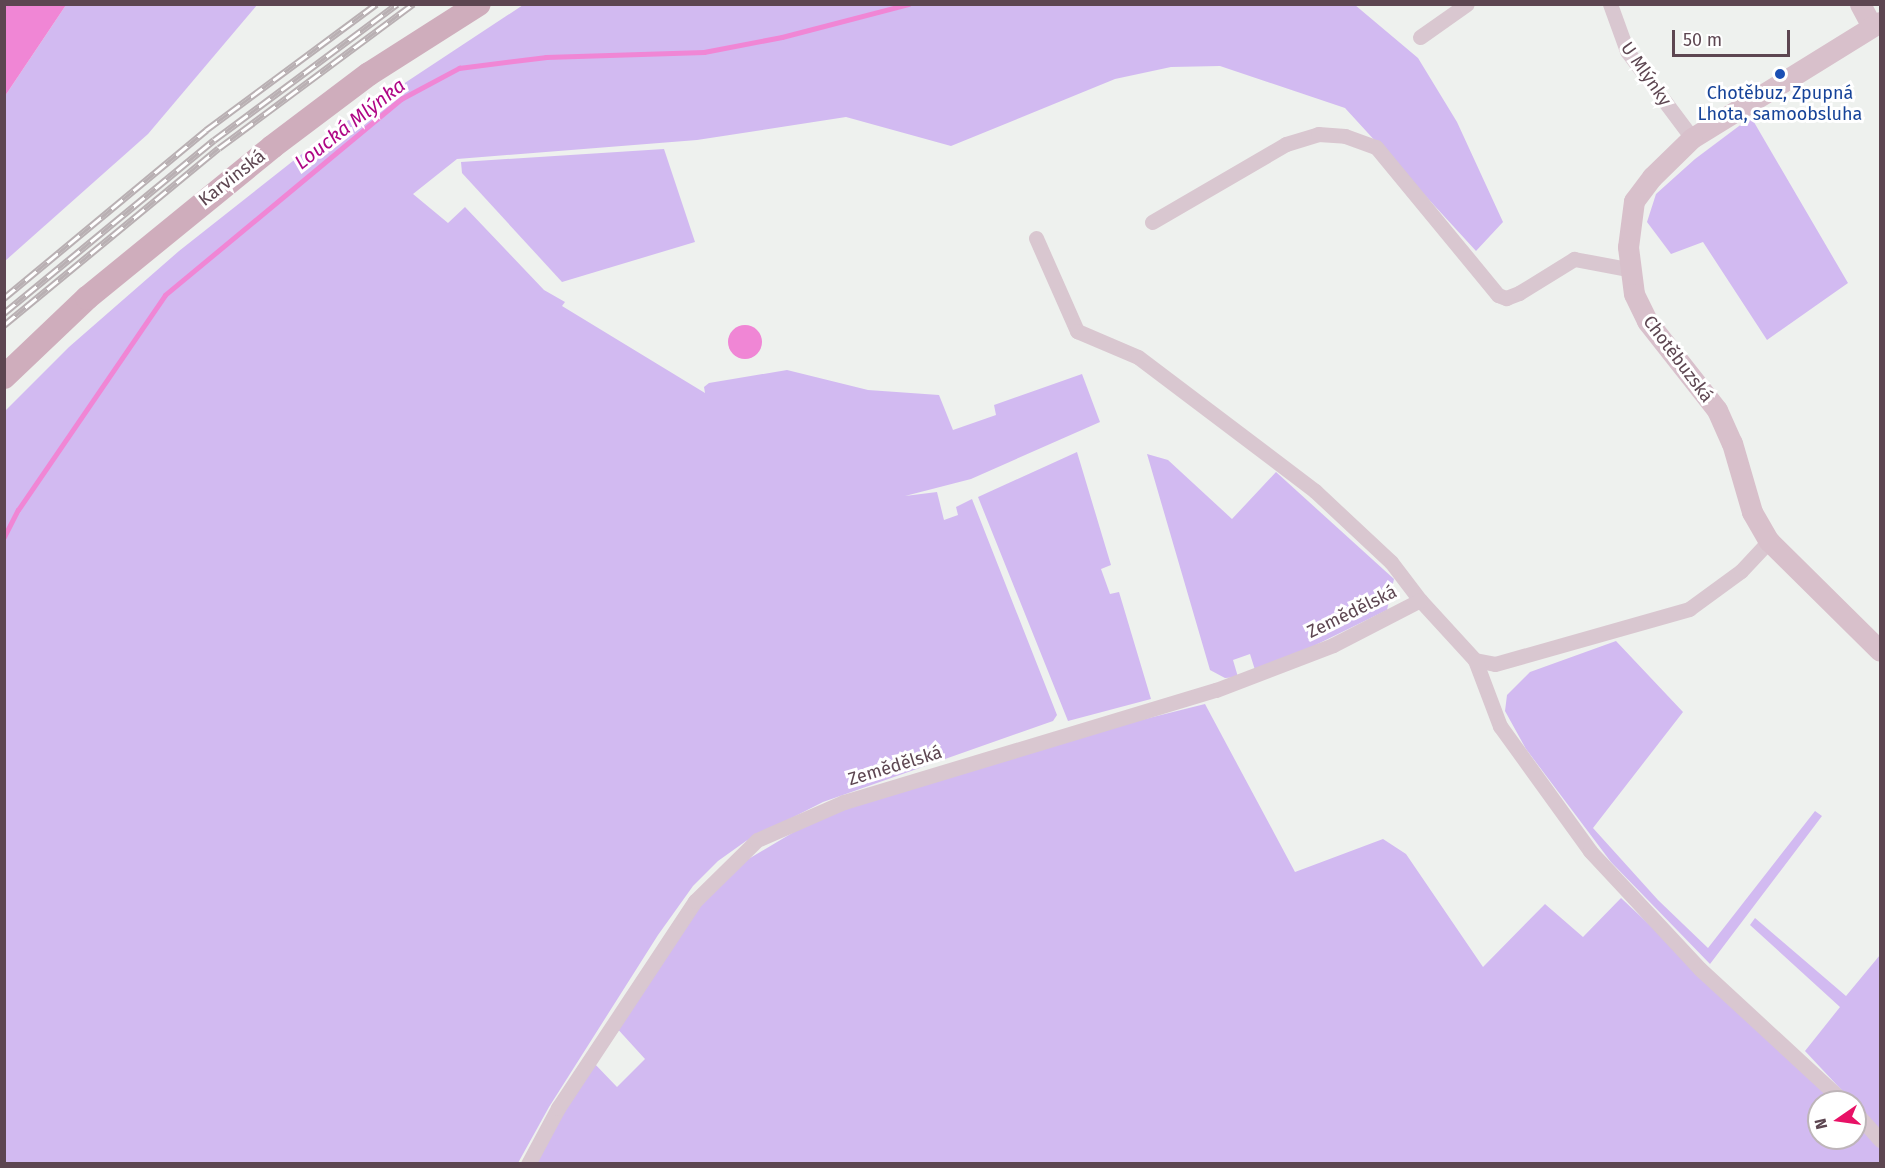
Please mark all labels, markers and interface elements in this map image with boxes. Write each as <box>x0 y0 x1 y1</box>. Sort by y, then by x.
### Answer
scale bar <box>1675 18 1794 56</box>
text: 50 m <box>1683 29 1722 51</box>
street label: U Mlýnky <box>1616 38 1676 110</box>
marker: Chotěbuz, Zpupná Lhota, samoobsluha <box>1773 67 1787 81</box>
water label: Loucká Mlýnka <box>290 73 410 175</box>
place label: Chotěbuz, Zpupná Lhota, samoobsluha <box>1698 83 1862 125</box>
street label: Karvinská <box>194 145 270 211</box>
street label: Chotěbuzská <box>1638 311 1718 407</box>
street label: Zemědělská <box>1304 581 1400 643</box>
street label: Zemědělská <box>845 741 945 791</box>
north arrow <box>1807 1090 1867 1150</box>
text: N <box>1810 1116 1831 1131</box>

